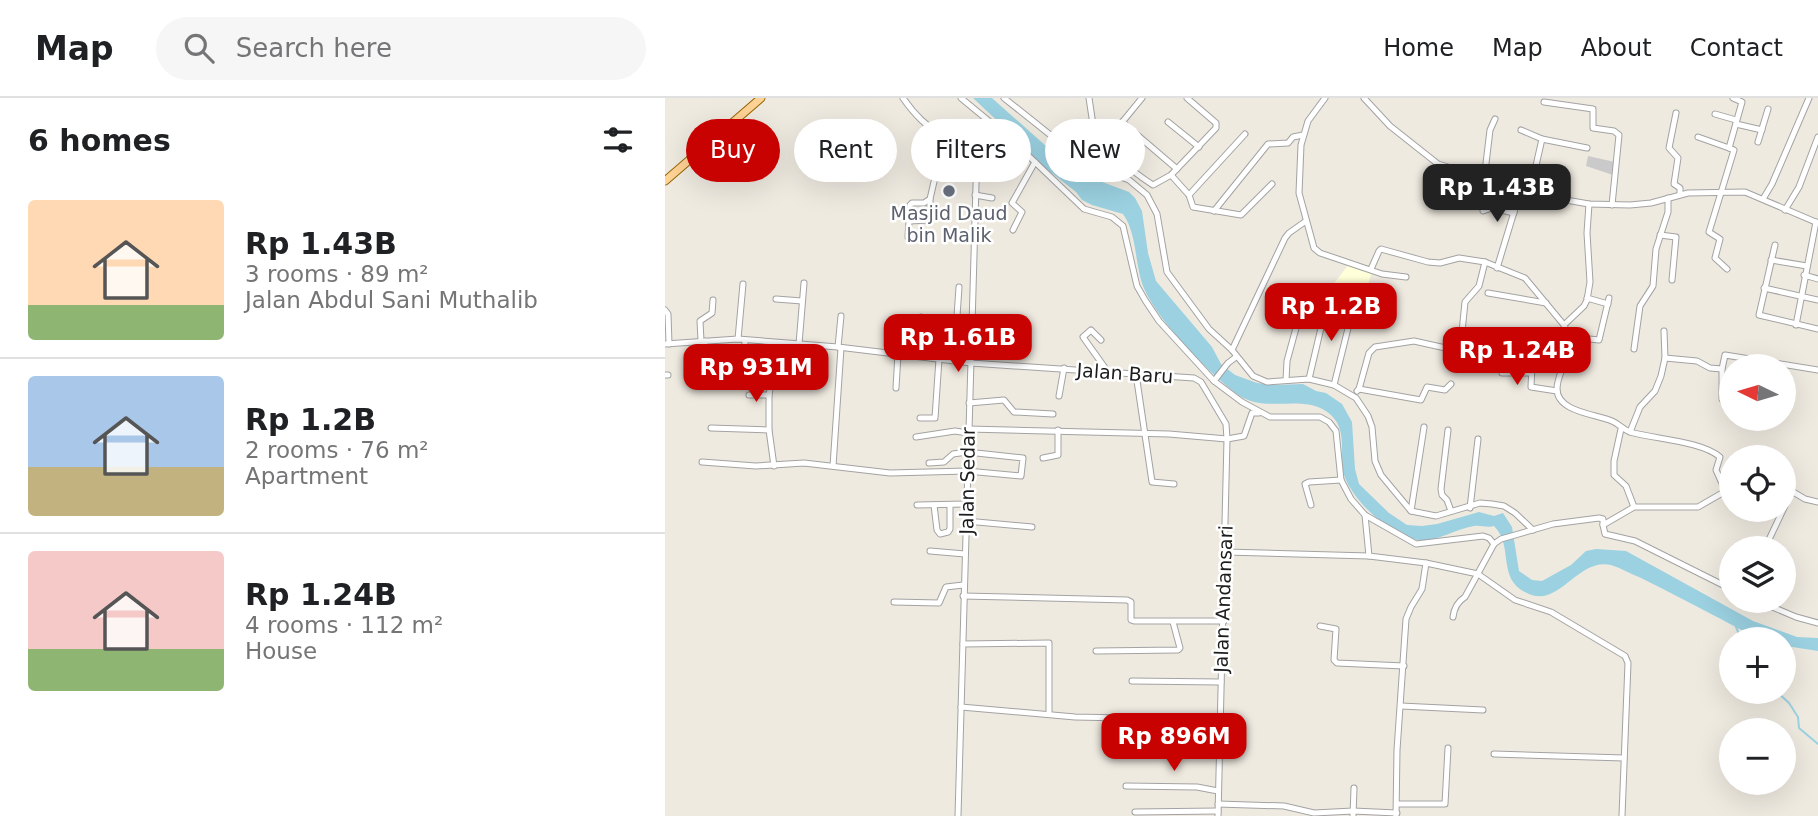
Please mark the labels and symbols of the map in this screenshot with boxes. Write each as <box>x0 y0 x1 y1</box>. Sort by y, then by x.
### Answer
pin: Rp 1.43B <box>1425 164 1569 224</box>
marker: Masjid Daud bin Malik <box>941 183 957 199</box>
place label: Masjid Daud bin Malik <box>891 202 1007 246</box>
pin: Rp 1.2B <box>1266 284 1396 343</box>
pin: Rp 1.61B <box>886 314 1030 374</box>
pin: Rp 1.24B <box>1445 328 1589 387</box>
pin: Rp 931M <box>691 344 821 404</box>
north arrow <box>1719 354 1795 430</box>
street label: Jalan Baru <box>1075 359 1174 387</box>
street label: Jalan Sedar <box>955 427 979 536</box>
street label: Jalan Andansari <box>1209 525 1237 674</box>
pin: Rp 896M <box>1109 714 1239 773</box>

